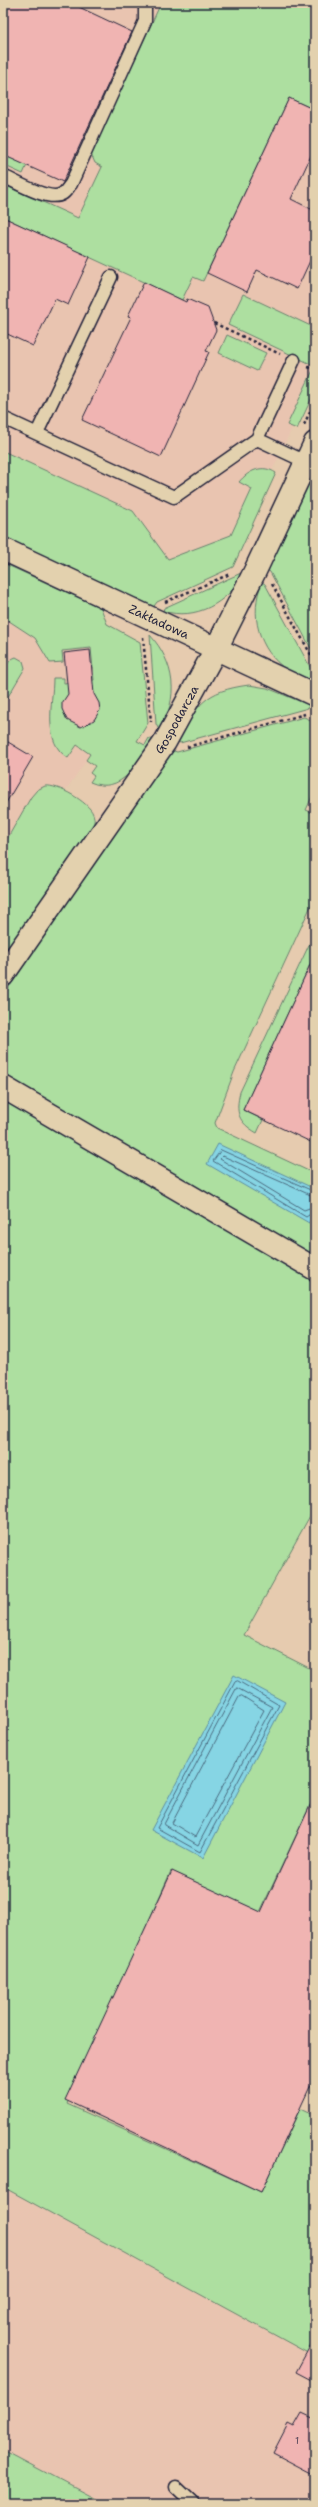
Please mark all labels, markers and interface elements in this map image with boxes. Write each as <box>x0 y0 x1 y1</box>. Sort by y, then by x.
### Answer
street label: Zakładowa <box>126 601 192 643</box>
street label: Gospodarcza <box>151 682 203 757</box>
house number: 1 <box>295 2434 299 2447</box>

